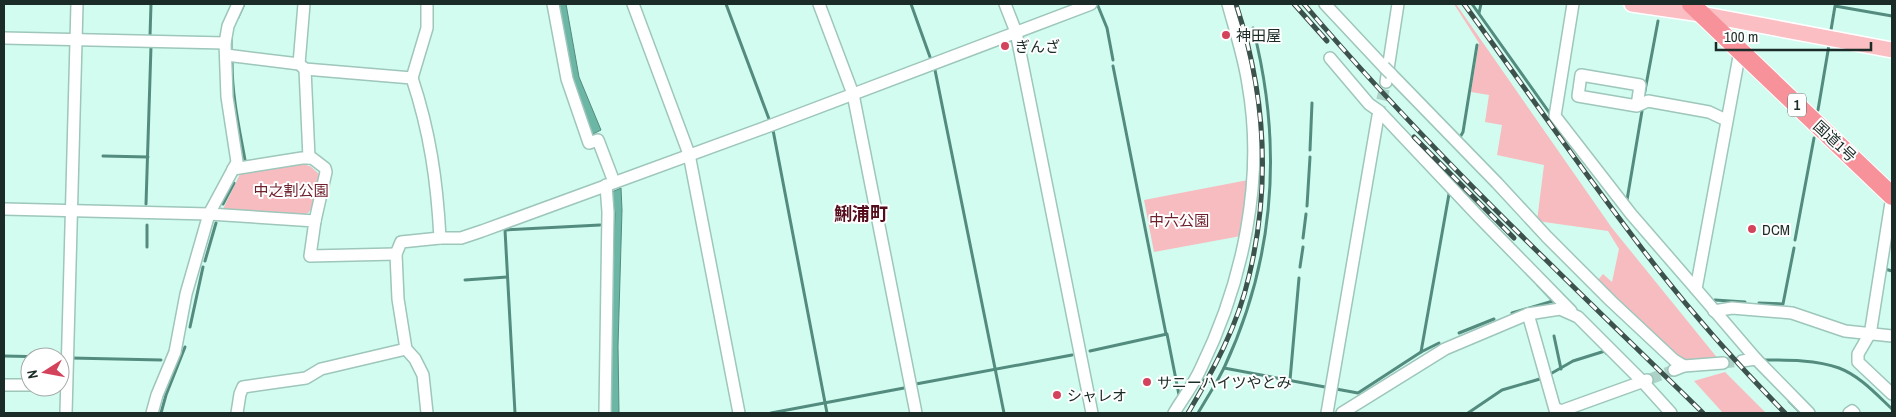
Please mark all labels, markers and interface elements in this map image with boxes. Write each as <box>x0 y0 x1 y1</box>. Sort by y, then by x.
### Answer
scale bar <box>1716 20 1871 52</box>
place label: 神田屋 <box>1236 25 1281 46</box>
text: 100 m <box>1724 26 1758 47</box>
marker: 神田屋 <box>1220 29 1232 41</box>
place label: ぎんざ <box>1015 36 1060 57</box>
marker: ぎんざ <box>999 40 1011 52</box>
road number: 1 <box>1788 94 1806 116</box>
street label: 国道1号 <box>1809 116 1861 166</box>
park label: 中之割公園 <box>253 180 329 201</box>
district label: 鯏浦町 <box>834 201 888 226</box>
park label: 中六公園 <box>1149 210 1209 231</box>
place label: DCM <box>1762 219 1790 240</box>
marker: DCM <box>1746 223 1758 235</box>
north arrow <box>20 347 70 397</box>
text: N <box>23 369 42 380</box>
place label: サニーハイツやとみ <box>1157 372 1291 393</box>
marker: サニーハイツやとみ <box>1141 376 1153 388</box>
place label: シャレオ <box>1067 385 1127 406</box>
marker: シャレオ <box>1051 389 1063 401</box>

